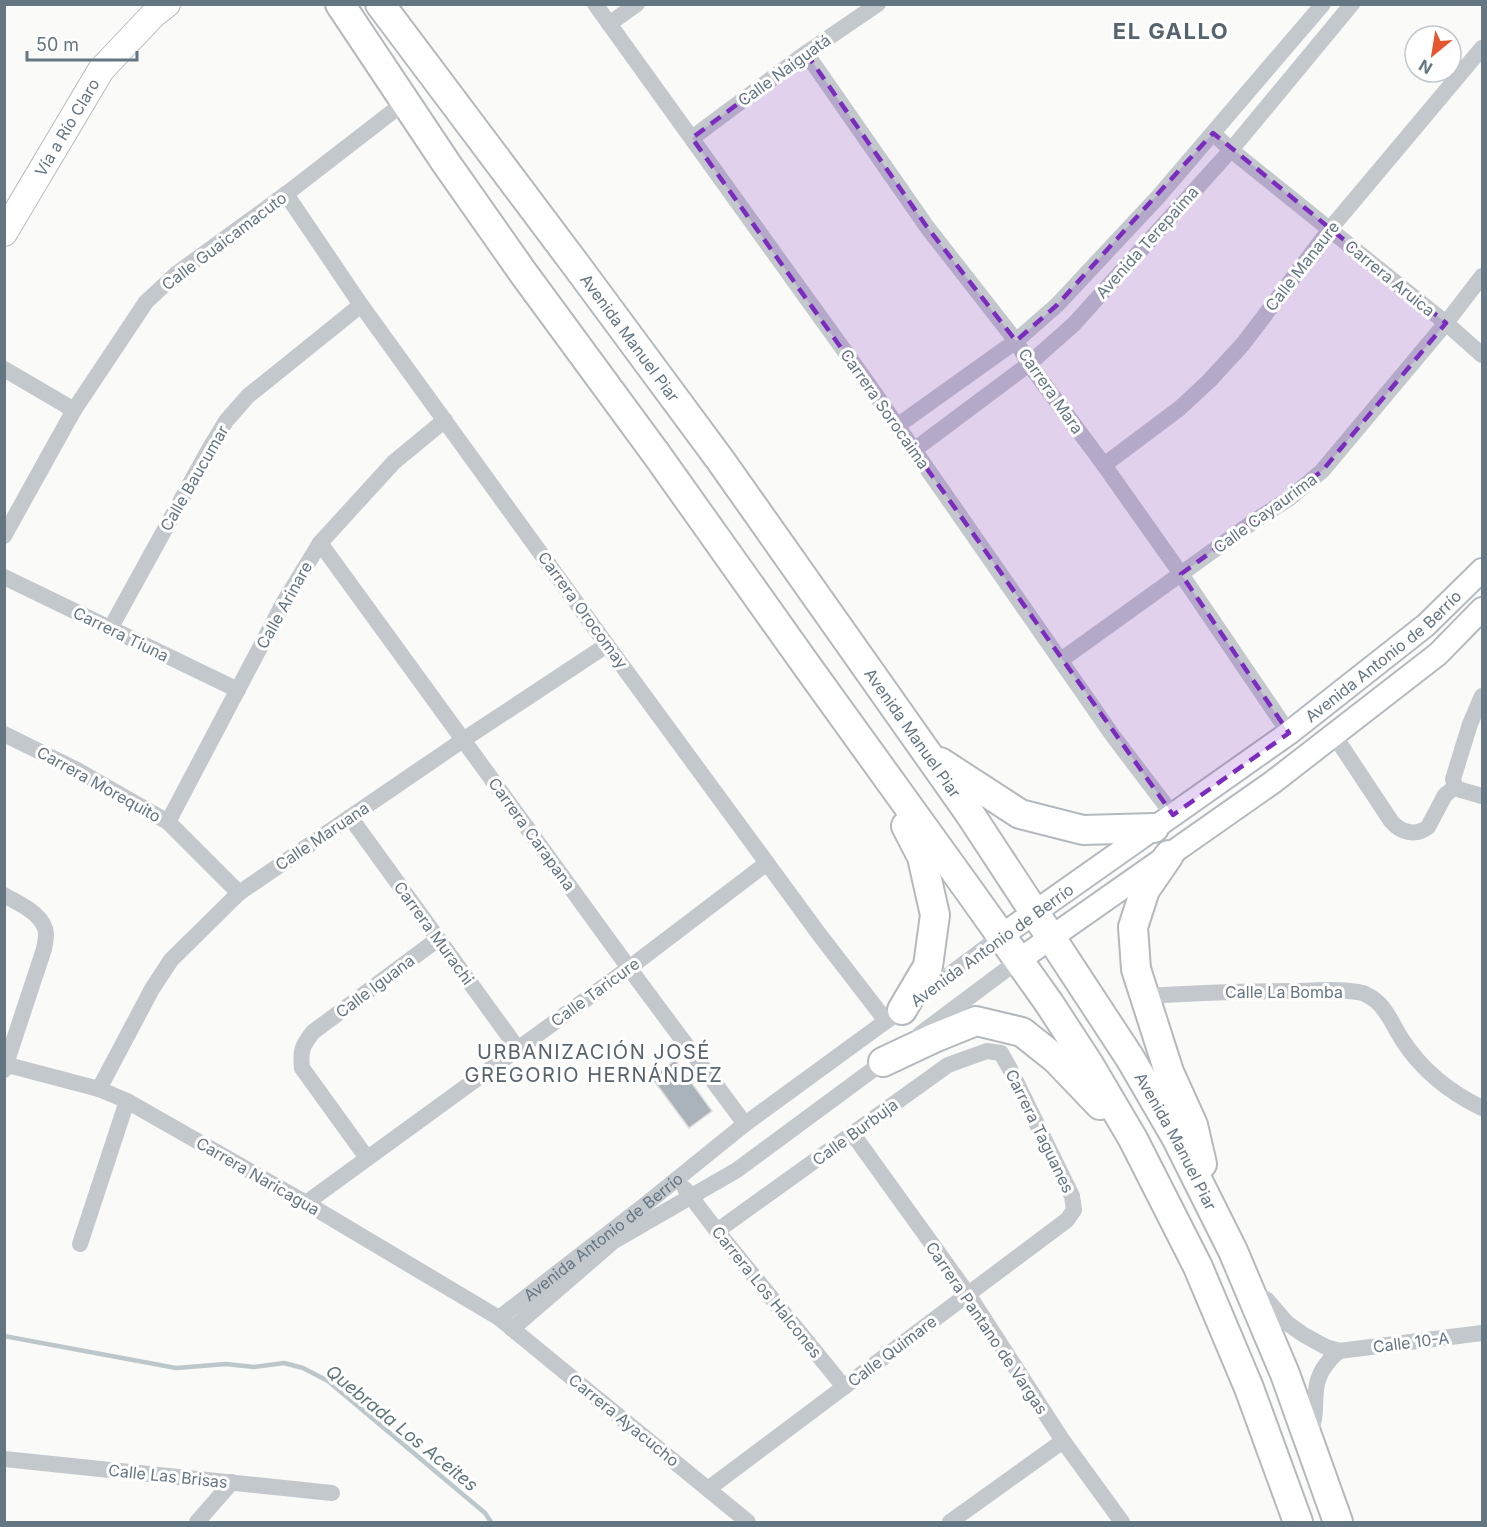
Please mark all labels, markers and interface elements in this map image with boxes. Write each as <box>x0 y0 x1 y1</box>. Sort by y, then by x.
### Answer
district label: EL GALLO <box>1113 18 1229 44</box>
scale bar <box>27 24 136 62</box>
north arrow <box>1403 24 1463 84</box>
street label: Calle Naiguatá <box>734 30 834 110</box>
text: 50 m <box>36 34 79 55</box>
text: N <box>1415 55 1436 79</box>
street label: Vía a Río Claro <box>30 75 104 180</box>
street label: Avenida Terepaima <box>1091 182 1203 302</box>
street label: Calle Guaicamacuto <box>158 188 290 294</box>
street label: Calle Manaure <box>1261 217 1343 315</box>
street label: Carrera Aruica <box>1341 236 1439 320</box>
street label: Avenida Manuel Piar <box>576 270 684 406</box>
street label: Carrera Mara <box>1014 344 1088 438</box>
street label: Carrera Sorocaima <box>836 345 934 473</box>
street label: Calle Baucumar <box>156 422 232 534</box>
street label: Calle Cayaurima <box>1209 469 1321 557</box>
street label: Carrera Orocomay <box>534 548 632 672</box>
street label: Calle Arinare <box>252 558 316 652</box>
street label: Avenida Antonio de Berrío <box>1301 586 1465 726</box>
street label: Carrera Tiuna <box>70 602 172 666</box>
street label: Avenida Manuel Piar <box>860 664 965 802</box>
street label: Carrera Morequito <box>34 742 164 826</box>
street label: Carrera Carapana <box>484 774 580 894</box>
street label: Calle Maruana <box>271 797 373 875</box>
street label: Carrera Murachi <box>390 877 478 989</box>
street label: Avenida Antonio de Berrío <box>907 879 1077 1011</box>
street label: Calle Iguana <box>332 950 418 1022</box>
street label: Calle Taricure <box>547 953 643 1031</box>
street label: Calle La Bomba <box>1225 982 1343 1002</box>
district label: URBANIZACIÓN JOSÉ GREGORIO HERNÁNDEZ <box>465 1039 723 1087</box>
street label: Carrera Taguanes <box>1001 1066 1079 1196</box>
street label: Avenida Manuel Piar <box>1130 1069 1221 1213</box>
street label: Calle Burbuja <box>808 1094 902 1170</box>
street label: Carrera Naricagua <box>193 1133 323 1219</box>
street label: Avenida Antonio de Berrío <box>519 1168 687 1305</box>
street label: Carrera Los Halcones <box>708 1222 826 1362</box>
street label: Carrera Pantano de Vargas <box>922 1238 1052 1418</box>
street label: Calle Quimare <box>844 1311 940 1391</box>
street label: Calle 10-A <box>1372 1327 1450 1357</box>
water label: Quebrada Los Aceites <box>322 1360 482 1496</box>
street label: Carrera Ayacucho <box>565 1369 683 1471</box>
street label: Calle Las Brisas <box>107 1460 229 1492</box>

